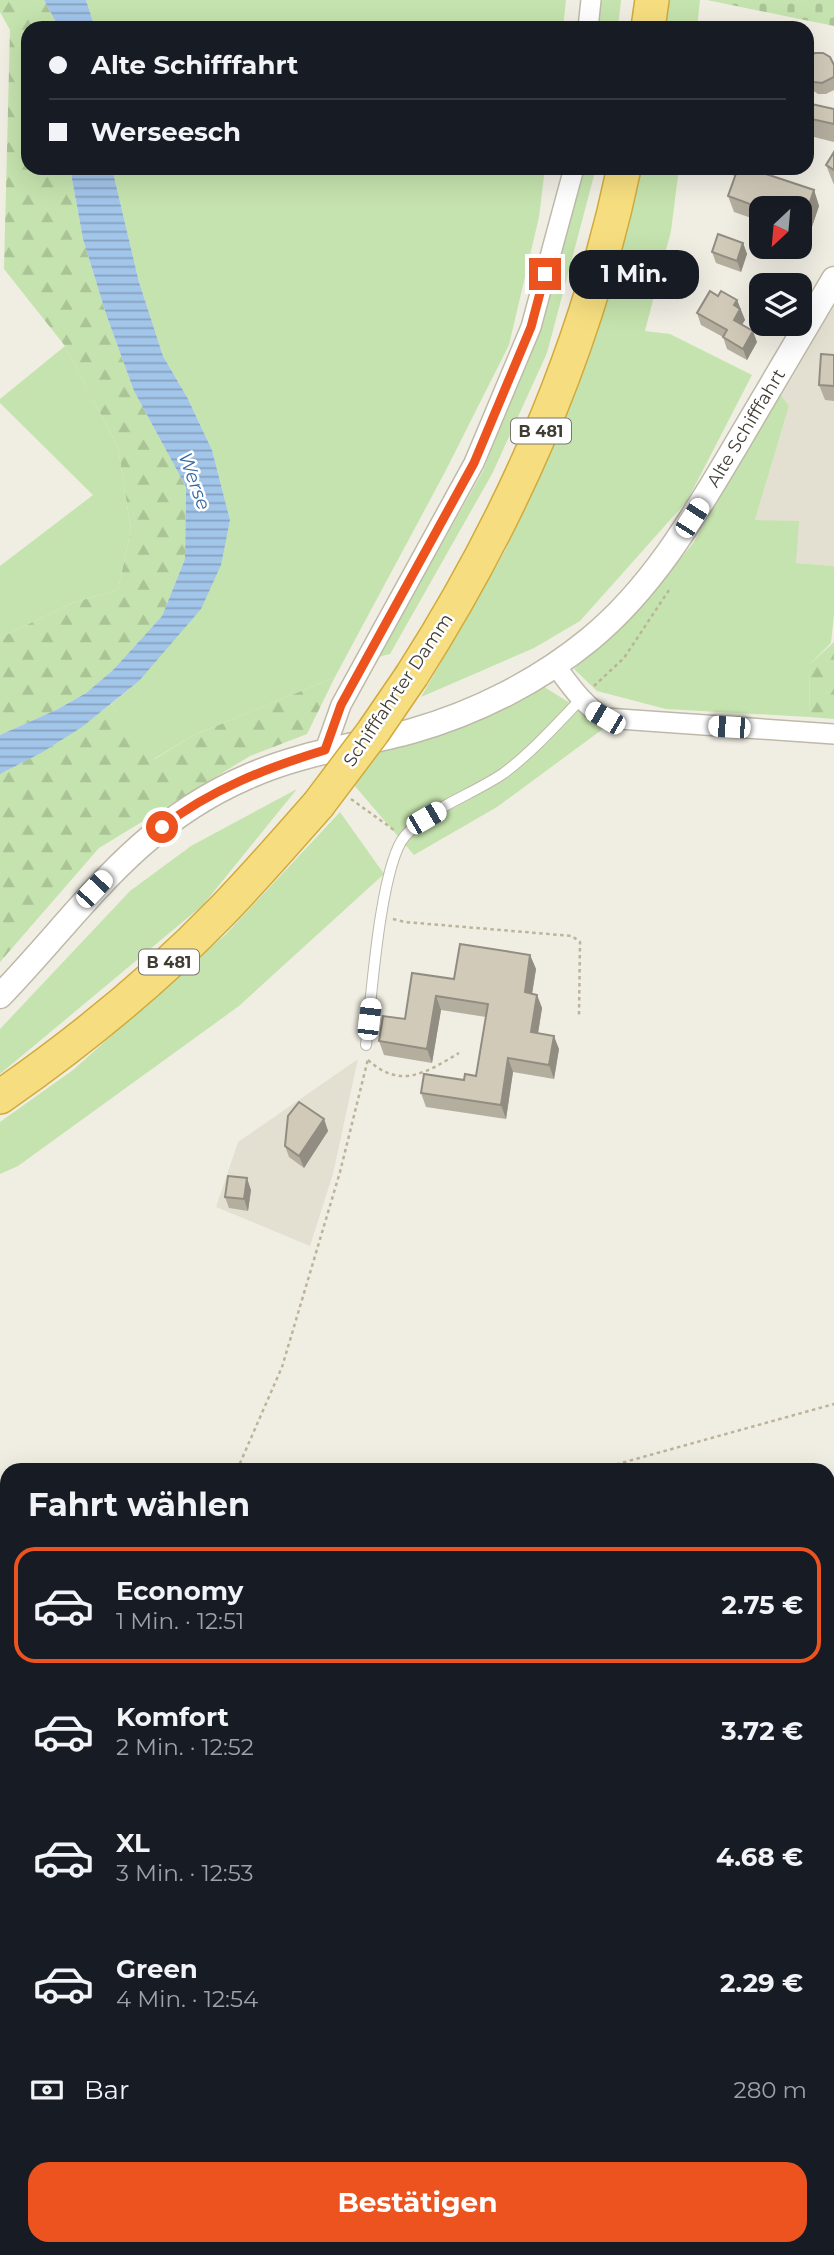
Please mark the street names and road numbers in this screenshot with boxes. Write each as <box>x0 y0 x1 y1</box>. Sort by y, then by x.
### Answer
street label: Alte Schifffahrt <box>702 365 790 491</box>
road number: B 481 <box>511 418 571 444</box>
street label: Schifffahrter Damm <box>339 609 457 771</box>
road number: B 481 <box>139 950 199 974</box>

